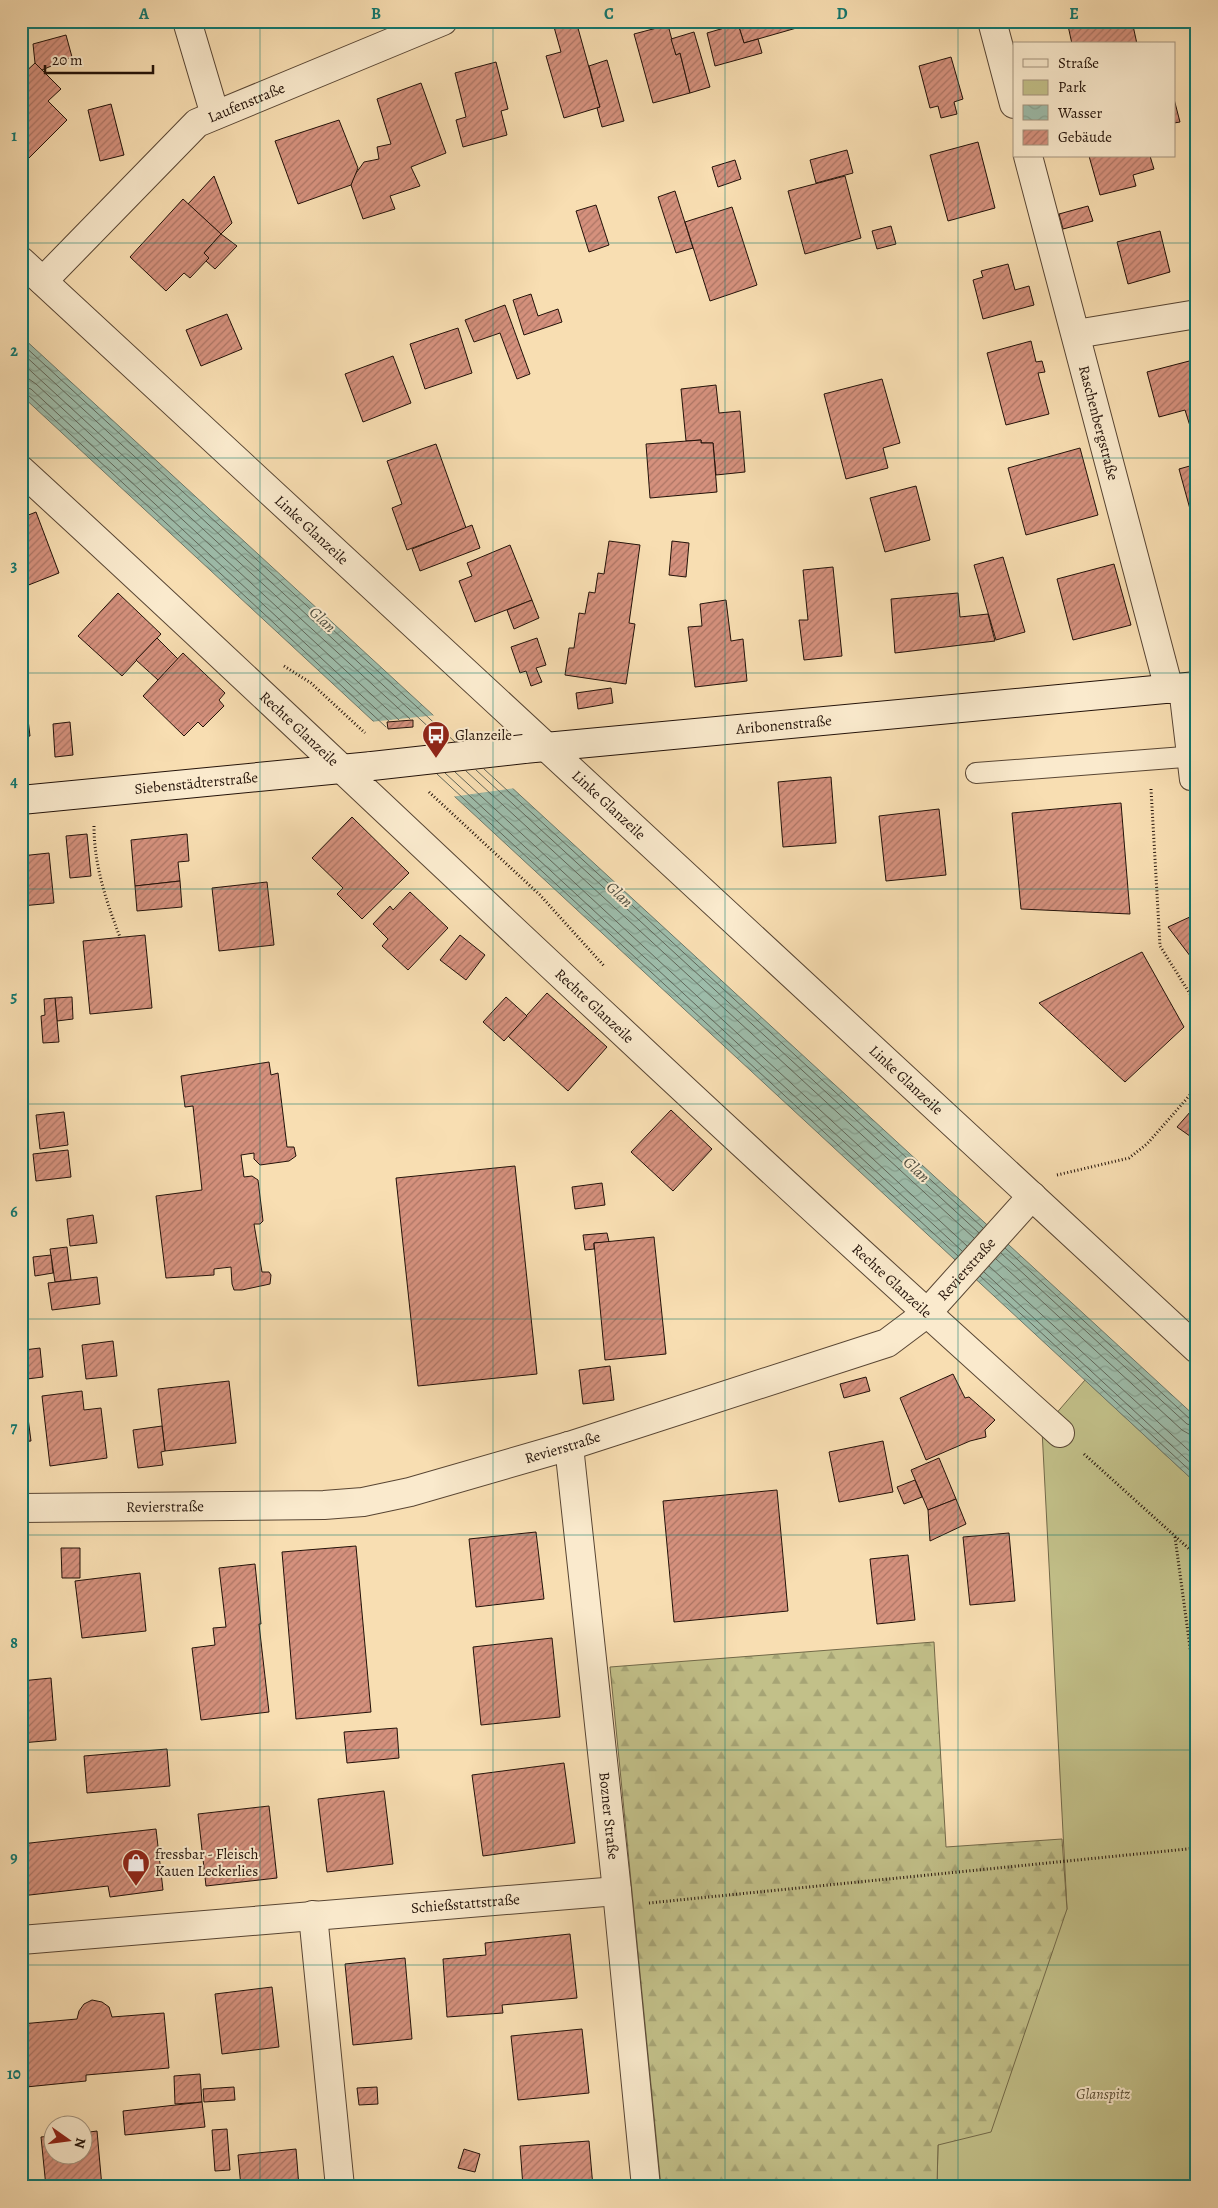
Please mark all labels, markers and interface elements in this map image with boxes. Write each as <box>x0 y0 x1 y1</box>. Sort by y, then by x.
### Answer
text: A <box>138 3 150 25</box>
text: B <box>371 3 381 25</box>
text: C <box>604 3 614 25</box>
text: D <box>836 3 848 25</box>
text: E <box>1069 3 1079 25</box>
scale bar <box>45 42 152 74</box>
legend <box>1013 42 1176 158</box>
text: 20 m <box>52 50 83 70</box>
text: Straße <box>1058 53 1099 73</box>
text: Park <box>1058 77 1087 97</box>
street label: Laufenstraße <box>205 78 288 127</box>
text: Wasser <box>1057 103 1103 123</box>
text: 1 <box>11 125 17 147</box>
text: Gebäude <box>1058 127 1112 147</box>
text: 2 <box>10 340 18 362</box>
street label: Raschenbergstraße <box>1074 363 1123 483</box>
street label: Linke Glanzeile <box>270 491 353 569</box>
text: 3 <box>11 555 18 577</box>
water label: Glan <box>304 602 341 638</box>
street label: Rechte Glanzeile <box>255 687 343 771</box>
street label: Aribonenstraße <box>734 710 833 739</box>
bus stop icon: Glanzeile <box>421 720 451 759</box>
place label: Glanzeile <box>455 725 512 745</box>
street label: Linke Glanzeile <box>568 766 650 844</box>
street label: Siebenstädterstraße <box>133 767 259 799</box>
text: 4 <box>10 771 18 793</box>
water label: Glan <box>601 877 638 913</box>
street label: Rechte Glanzeile <box>551 964 639 1048</box>
text: 5 <box>11 986 18 1008</box>
street label: Linke Glanzeile <box>865 1041 948 1119</box>
water label: Glan <box>898 1152 935 1188</box>
text: 6 <box>10 1201 18 1223</box>
street label: Revierstraße <box>933 1233 1000 1305</box>
street label: Rechte Glanzeile <box>848 1239 936 1323</box>
text: 7 <box>11 1417 18 1439</box>
street label: Revierstraße <box>522 1426 603 1468</box>
street label: Revierstraße <box>126 1496 204 1517</box>
text: 8 <box>10 1632 18 1654</box>
street label: Bozner Straße <box>594 1771 624 1861</box>
place label: fressbar - Fleisch Kauen Leckerlies <box>155 1844 258 1881</box>
text: 9 <box>10 1847 18 1869</box>
shop icon: fressbar - Fleisch Kauen Leckerlies <box>121 1848 151 1887</box>
street label: Schießstattstraße <box>410 1889 521 1918</box>
text: 10 <box>7 2063 21 2085</box>
park label: Glanspitz <box>1076 2084 1130 2104</box>
north arrow <box>42 2116 92 2166</box>
text: N <box>70 2136 91 2150</box>

